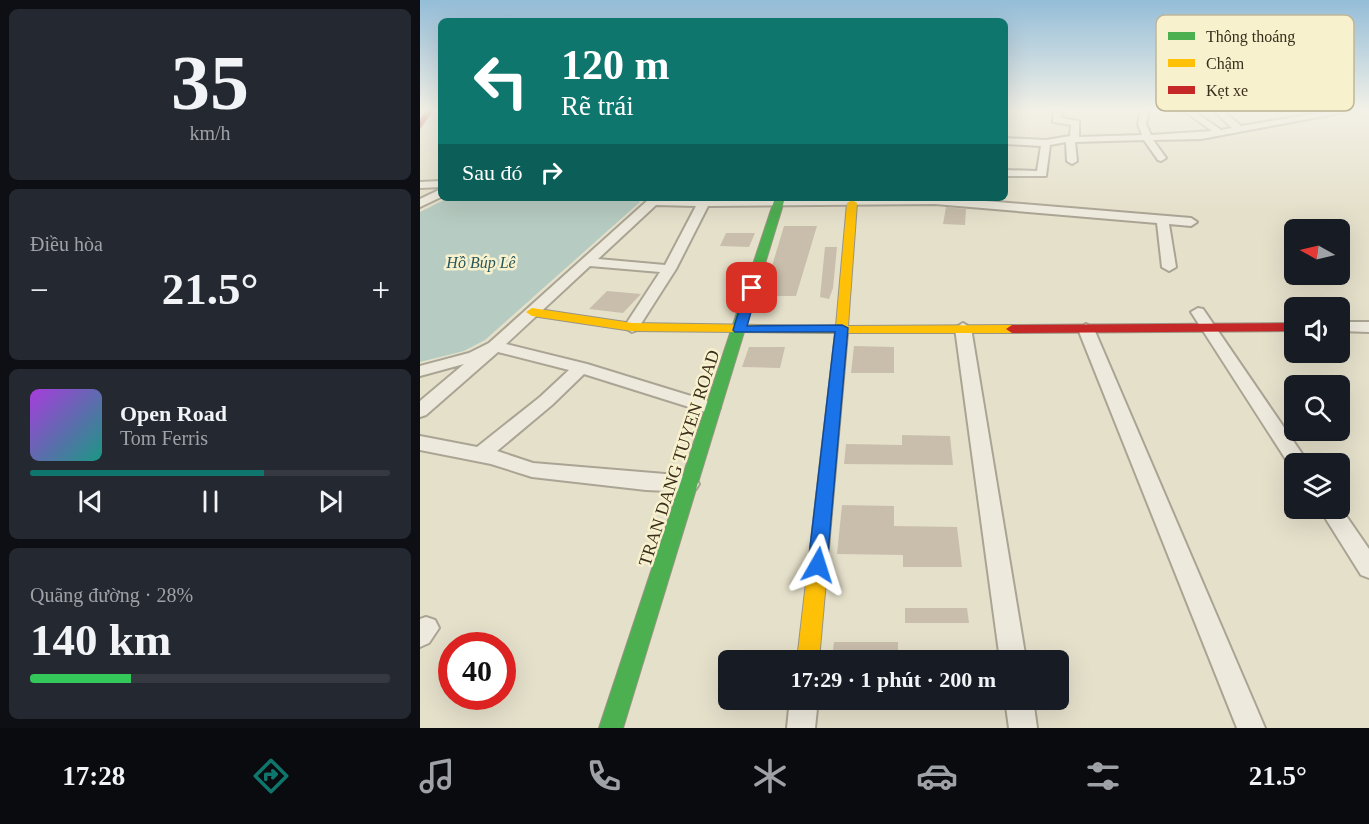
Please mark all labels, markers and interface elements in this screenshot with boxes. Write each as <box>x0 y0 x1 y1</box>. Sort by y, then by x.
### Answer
legend <box>1156 15 1354 111</box>
text: Thông thoáng <box>1206 28 1295 46</box>
text: 35 <box>171 39 249 126</box>
icon: left <box>462 42 540 120</box>
text: 120 m <box>561 42 670 88</box>
text: Chậm <box>1206 55 1245 72</box>
text: Kẹt xe <box>1206 82 1248 99</box>
text: Rẽ trái <box>561 91 634 121</box>
text: km/h <box>189 122 231 144</box>
icon: right <box>535 156 568 189</box>
text: Sau đó <box>462 160 523 185</box>
north arrow <box>1284 219 1350 285</box>
map controls <box>1284 219 1350 519</box>
text: Điều hòa <box>30 233 103 255</box>
water label: Hồ Búp Lê <box>445 254 517 272</box>
pin <box>726 262 777 313</box>
text: 21.5° <box>162 264 258 314</box>
icon: arrive <box>735 271 768 304</box>
text: − <box>30 272 49 308</box>
text: + <box>371 272 390 308</box>
button: sound <box>1284 297 1350 363</box>
street label: TRAN DANG TUYEN ROAD <box>635 347 723 569</box>
button: search <box>1284 375 1350 441</box>
text: Open Road <box>120 401 227 426</box>
text: Tom Ferris <box>120 427 208 449</box>
button: layers <box>1284 453 1350 519</box>
icon: previous <box>74 485 107 518</box>
icon: pause <box>194 485 227 518</box>
icon: next <box>314 485 347 518</box>
position arrow <box>786 533 850 597</box>
text: Quãng đường · 28% <box>30 584 193 606</box>
text: 140 km <box>30 615 171 665</box>
speed limit sign: 40 <box>438 632 516 710</box>
text: 17:29 · 1 phút · 200 m <box>791 667 996 692</box>
icon: directions <box>250 755 292 797</box>
icon: music <box>416 755 458 797</box>
icon: phone <box>583 755 625 797</box>
icon: climate <box>749 755 791 797</box>
icon: car <box>916 755 958 797</box>
icon: filters <box>1082 755 1124 797</box>
text: 17:28 <box>62 761 125 791</box>
text: 21.5° <box>1249 761 1307 791</box>

